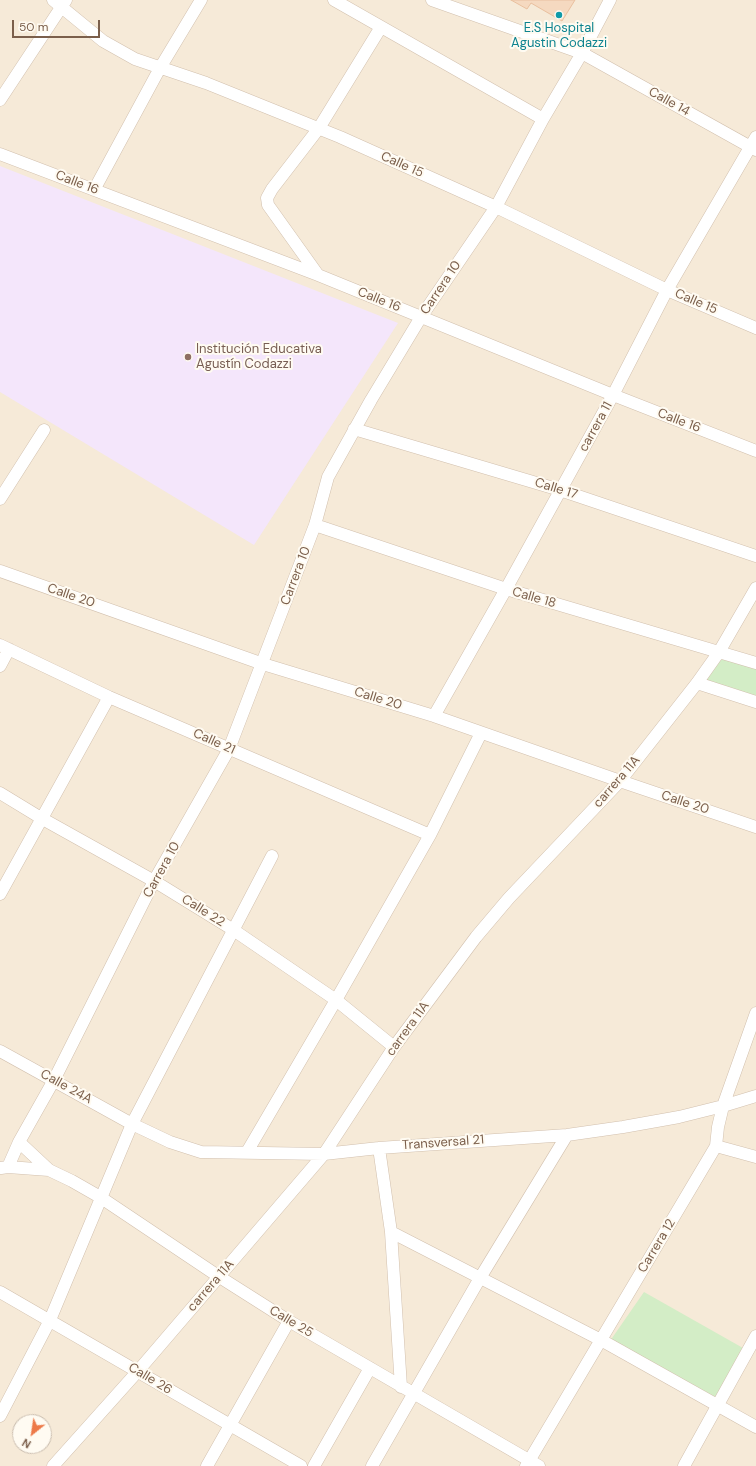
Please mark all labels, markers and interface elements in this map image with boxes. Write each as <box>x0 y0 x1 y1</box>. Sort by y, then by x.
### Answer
marker: E.S Hospital Agustin Codazzi <box>554 10 564 20</box>
scale bar <box>14 12 102 38</box>
text: 50 m <box>19 19 48 35</box>
place label: E.S Hospital Agustin Codazzi <box>511 21 607 52</box>
street label: Calle 14 <box>646 84 692 120</box>
street label: Calle 15 <box>378 149 426 181</box>
street label: Calle 16 <box>53 168 101 198</box>
street label: Carrera 10 <box>417 258 465 318</box>
street label: Calle 16 <box>355 284 403 316</box>
street label: Calle 15 <box>672 286 720 318</box>
place label: Institución Educativa Agustín Codazzi <box>196 342 322 373</box>
marker: Institución Educativa Agustín Codazzi <box>183 352 193 362</box>
street label: carrera 11 <box>576 399 616 455</box>
street label: Calle 16 <box>655 406 703 436</box>
street label: Calle 17 <box>533 475 579 503</box>
street label: Carrera 10 <box>278 545 314 607</box>
street label: Calle 20 <box>45 581 97 611</box>
street label: Calle 18 <box>510 584 558 612</box>
street label: Calle 20 <box>352 684 404 714</box>
street label: Calle 21 <box>190 726 238 758</box>
street label: carrera 11A <box>590 753 644 811</box>
street label: Calle 20 <box>659 788 711 818</box>
street label: Carrera 10 <box>140 839 184 901</box>
street label: Calle 22 <box>179 892 227 930</box>
street label: carrera 11A <box>383 999 433 1059</box>
street label: Calle 24A <box>37 1066 95 1108</box>
street label: Transversal 21 <box>401 1132 485 1154</box>
street label: Carrera 12 <box>635 1216 679 1276</box>
street label: carrera 11A <box>184 1257 238 1315</box>
street label: Calle 25 <box>266 1303 316 1341</box>
street label: Calle 26 <box>125 1360 175 1398</box>
north arrow <box>12 1414 52 1454</box>
text: N <box>20 1435 33 1452</box>

